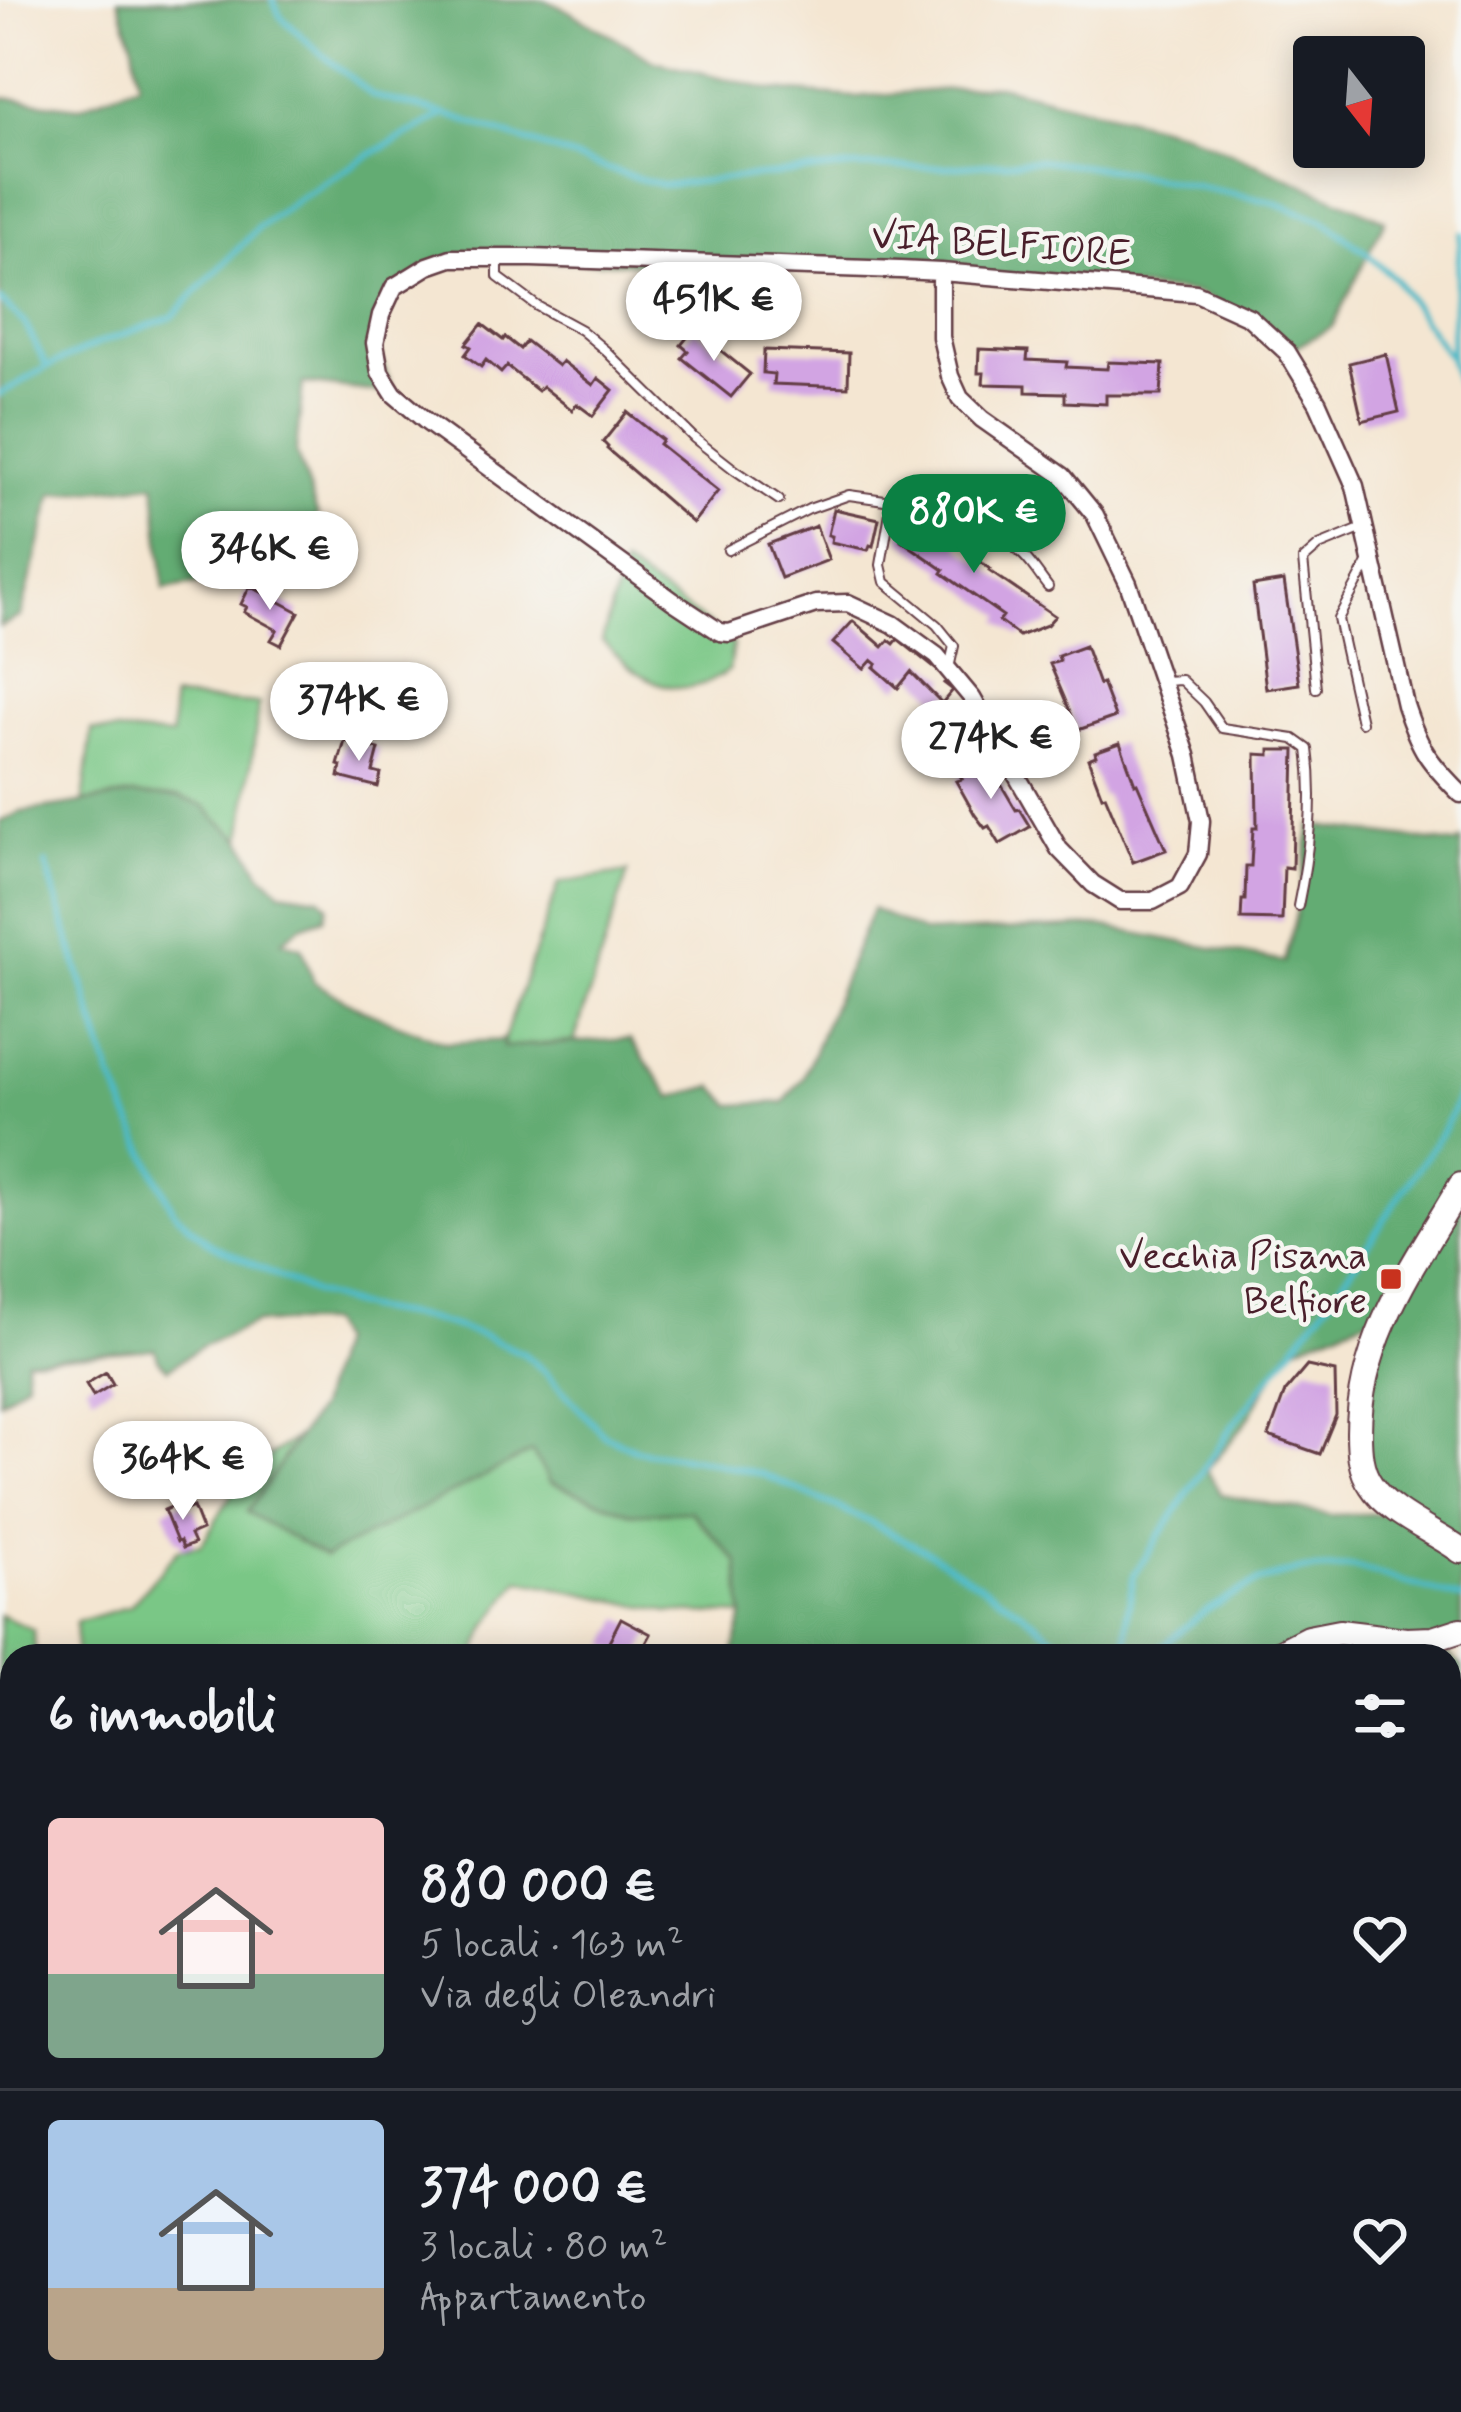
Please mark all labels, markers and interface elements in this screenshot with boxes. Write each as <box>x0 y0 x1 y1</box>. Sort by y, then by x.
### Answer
north arrow <box>1293 36 1425 168</box>
map controls <box>1293 36 1425 168</box>
street label: VIA BELFIORE <box>869 211 1133 281</box>
pin: 451K € <box>616 262 812 364</box>
text: 451K € <box>653 275 775 326</box>
pin: 880K € <box>876 474 1072 576</box>
text: 880K € <box>909 487 1039 538</box>
pin: 346K € <box>172 511 368 613</box>
text: 346K € <box>208 524 332 575</box>
pin: 374K € <box>261 662 457 764</box>
text: 374K € <box>297 675 421 726</box>
pin: 274K € <box>893 700 1089 802</box>
text: 274K € <box>928 713 1054 764</box>
place label: Vecchia Pisana Belfiore <box>1119 1232 1367 1328</box>
marker: Vecchia Pisana Belfiore <box>1378 1266 1404 1292</box>
pin: 364K € <box>85 1421 281 1523</box>
text: 364K € <box>120 1434 246 1485</box>
text: 6 immobili <box>48 1683 276 1749</box>
icon: filters <box>1347 1683 1413 1749</box>
text: 880 000 € <box>420 1854 657 1920</box>
icon: home <box>144 1866 288 2010</box>
icon: heart <box>1347 1905 1413 1971</box>
text: 5 locali · 163 m² <box>420 1920 684 1971</box>
text: Via degli Oleandri <box>420 1971 716 2022</box>
text: 374 000 € <box>420 2156 648 2222</box>
icon: home <box>144 2168 288 2312</box>
icon: heart <box>1347 2207 1413 2273</box>
text: 3 locali · 80 m² <box>420 2222 667 2273</box>
text: Appartamento <box>420 2273 646 2324</box>

